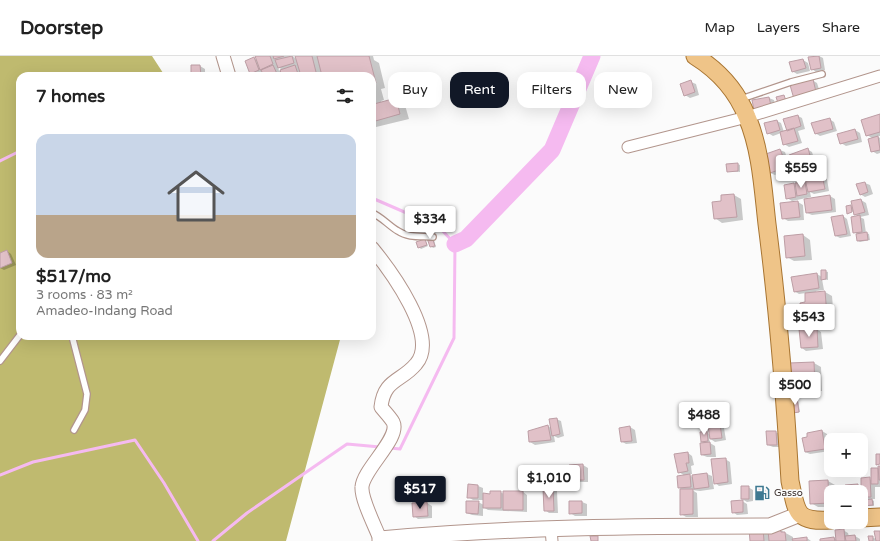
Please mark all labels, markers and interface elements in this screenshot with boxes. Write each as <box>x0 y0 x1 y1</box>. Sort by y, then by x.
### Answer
text: Doorstep <box>20 17 103 39</box>
text: Map <box>705 19 735 36</box>
text: Layers <box>757 19 800 36</box>
text: Share <box>822 19 860 36</box>
chip: Buy <box>388 72 442 108</box>
chip: Rent <box>450 72 509 108</box>
chip: Filters <box>517 72 586 108</box>
chip: New <box>594 72 652 108</box>
icon: filters <box>334 85 356 107</box>
text: 7 homes <box>36 86 105 107</box>
pin: $559 <box>777 155 825 189</box>
icon: home <box>160 160 232 232</box>
text: $559 <box>785 160 817 176</box>
pin: $334 <box>406 206 454 240</box>
text: $334 <box>414 211 446 227</box>
text: $517/mo <box>36 266 111 287</box>
text: 3 rooms · 83 m² <box>36 287 133 303</box>
text: Amadeo-Indang Road <box>36 303 173 319</box>
pin: $543 <box>785 304 833 338</box>
text: $543 <box>793 309 825 325</box>
pin: $500 <box>771 372 819 406</box>
text: $500 <box>779 377 811 393</box>
pin: $488 <box>680 402 728 436</box>
text: $488 <box>688 407 720 423</box>
map controls <box>824 433 868 529</box>
button: + <box>824 433 868 477</box>
pin: $1,010 <box>516 465 582 499</box>
text: $1,010 <box>527 470 571 486</box>
pin: $517 <box>396 476 444 510</box>
text: $517 <box>404 481 436 497</box>
fuel station icon: Gasso <box>753 484 771 502</box>
button: − <box>824 485 868 529</box>
place label: Gasso <box>774 487 803 499</box>

